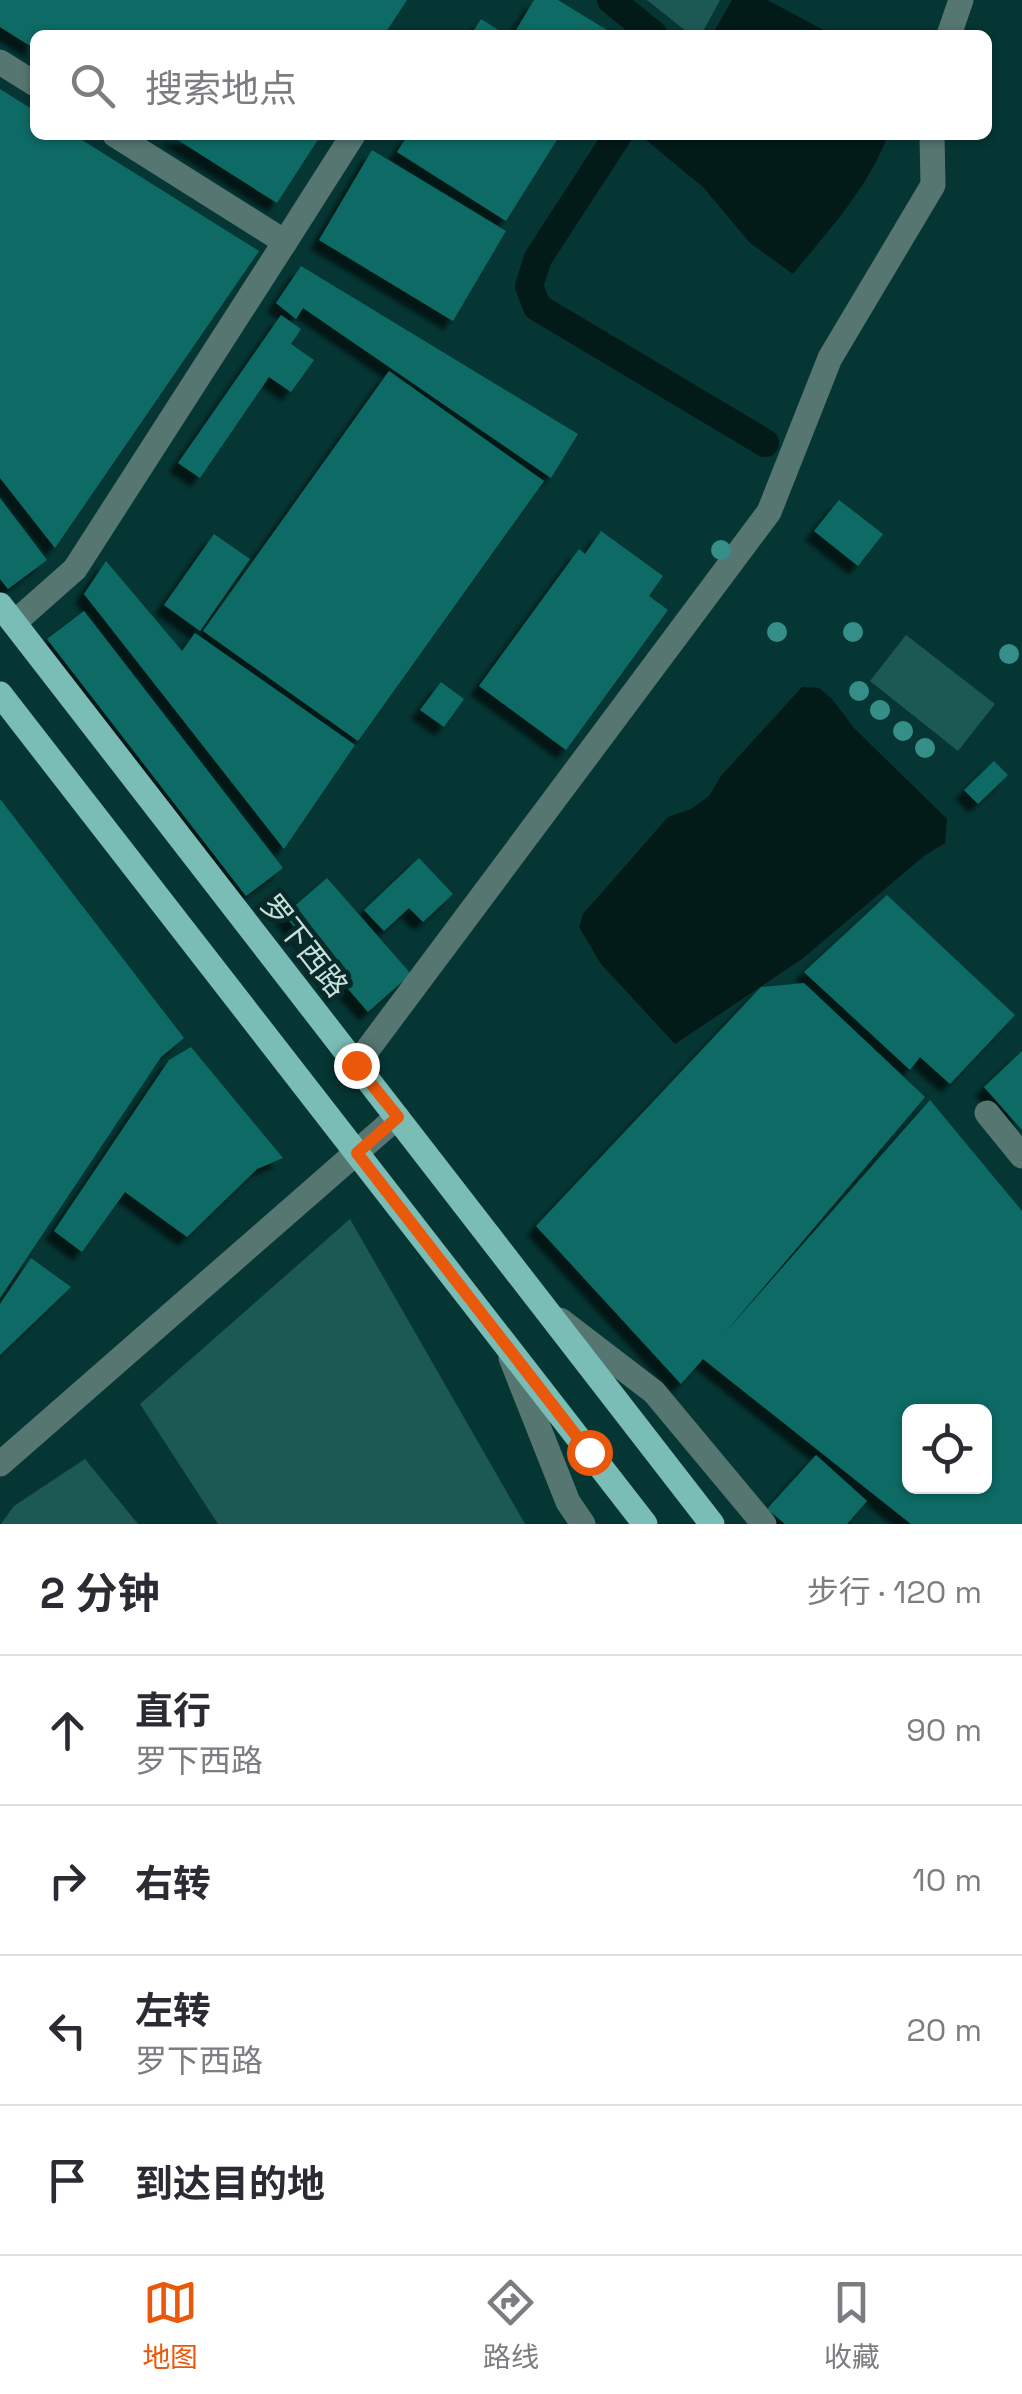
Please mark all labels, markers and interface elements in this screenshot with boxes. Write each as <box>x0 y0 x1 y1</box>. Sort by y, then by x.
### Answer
search box <box>30 30 992 140</box>
icon: search <box>65 58 120 113</box>
text: 搜索地点 <box>145 65 297 113</box>
street label: 罗下西路 <box>252 886 357 1005</box>
route end <box>334 1043 380 1089</box>
map controls <box>902 1404 992 1494</box>
button: locate <box>902 1404 992 1494</box>
route start <box>567 1430 613 1476</box>
text: 2 分钟 <box>40 1567 160 1620</box>
text: 步行 · 120 m <box>807 1572 982 1612</box>
text: 直行 <box>135 1687 211 1735</box>
icon: ahead <box>40 1703 95 1758</box>
text: 90 m <box>906 1710 982 1750</box>
text: 罗下西路 <box>135 1741 263 1781</box>
icon: right <box>40 1853 95 1908</box>
text: 右转 <box>135 1860 211 1908</box>
text: 10 m <box>912 1860 982 1900</box>
text: 左转 <box>135 1987 211 2035</box>
icon: left <box>40 2003 95 2058</box>
text: 20 m <box>906 2010 982 2050</box>
text: 罗下西路 <box>135 2041 263 2081</box>
icon: arrive <box>40 2153 95 2208</box>
text: 到达目的地 <box>135 2160 325 2208</box>
tab: 地图 <box>142 2275 198 2375</box>
tab: 路线 <box>483 2275 539 2375</box>
tab: 收藏 <box>824 2275 880 2375</box>

